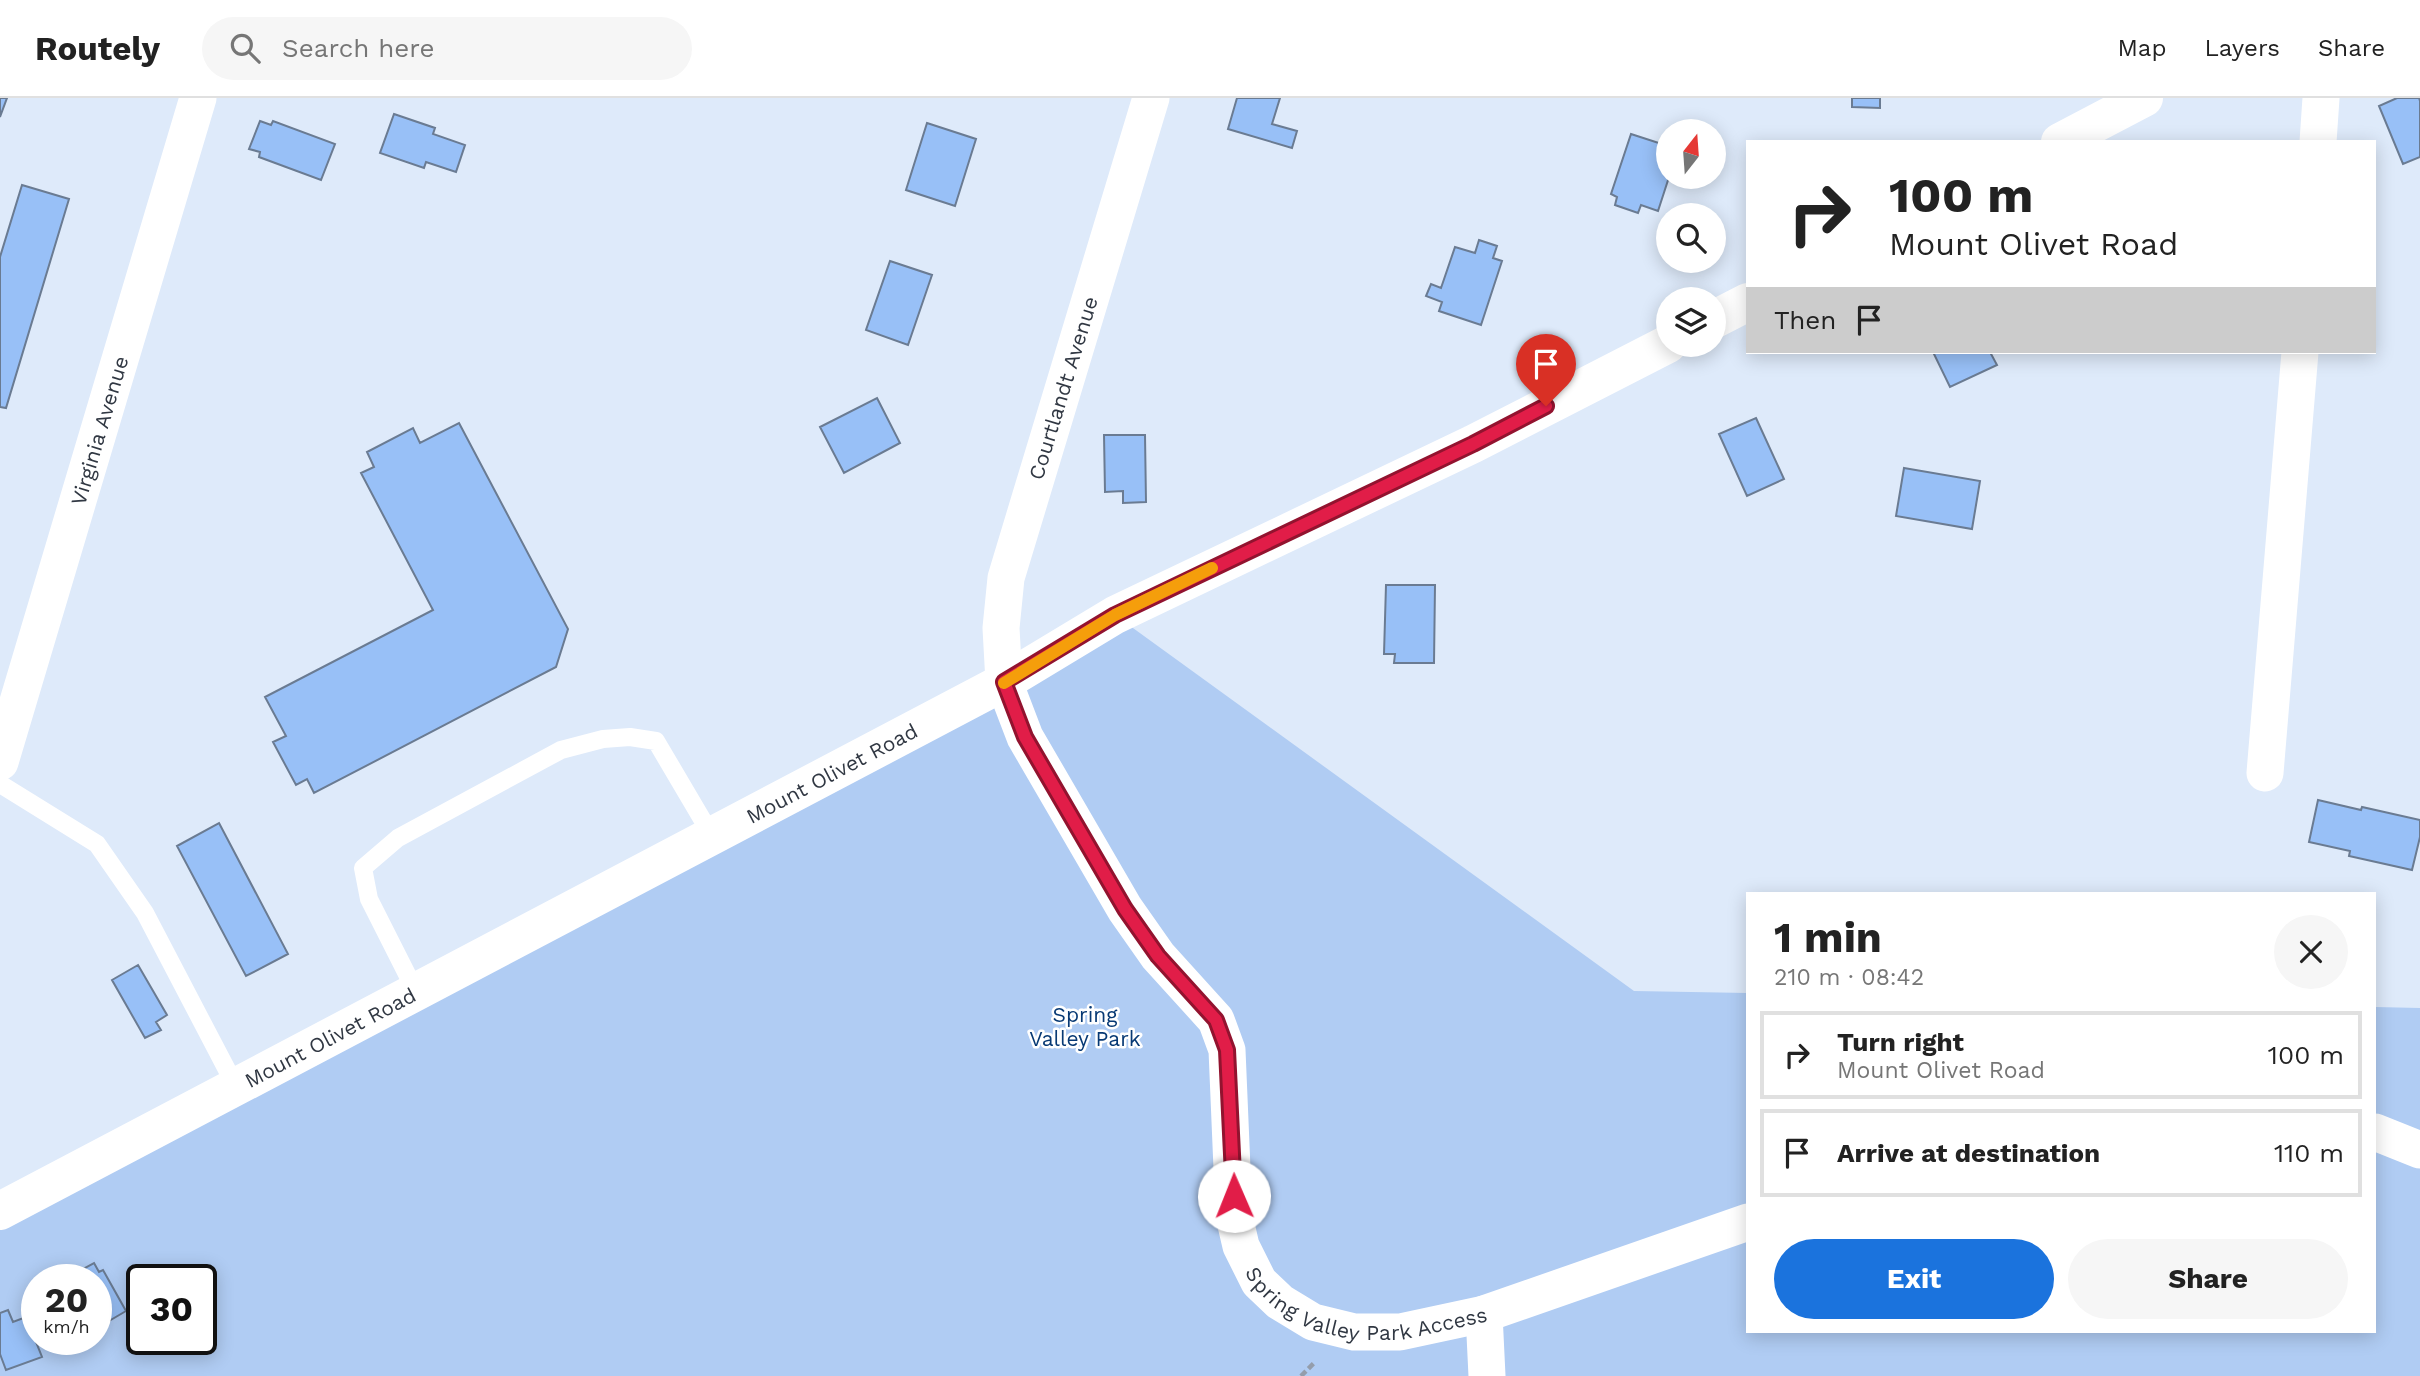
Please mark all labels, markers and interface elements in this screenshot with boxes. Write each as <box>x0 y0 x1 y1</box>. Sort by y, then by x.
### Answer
search box <box>202 17 692 80</box>
text: Routely <box>35 29 160 68</box>
icon: search <box>226 29 264 67</box>
text: Search here <box>282 33 434 63</box>
text: Map <box>2118 34 2166 62</box>
text: Layers <box>2204 34 2280 62</box>
text: Share <box>2318 34 2385 62</box>
north arrow <box>1656 119 1726 189</box>
map controls <box>1656 119 1726 357</box>
text: 100 m <box>1889 166 2033 224</box>
icon: right <box>1774 168 1865 259</box>
button: search <box>1656 203 1726 273</box>
text: Mount Olivet Road <box>1889 225 2178 263</box>
button: layers <box>1656 287 1726 357</box>
street label: Courtlandt Avenue <box>1023 293 1103 483</box>
icon: arrive <box>1850 301 1888 339</box>
text: Then <box>1774 305 1836 335</box>
pin <box>1516 334 1576 406</box>
icon: arrive <box>1527 345 1565 383</box>
street label: Virginia Avenue <box>65 353 133 508</box>
street label: Mount Olivet Road <box>742 717 921 828</box>
text: 1 min <box>1774 913 1882 962</box>
button: close <box>2274 915 2348 989</box>
text: 210 m · 08:42 <box>1774 964 1924 991</box>
street label: Mount Olivet Road <box>240 982 420 1092</box>
park label: Spring Valley Park <box>1029 1002 1141 1051</box>
text: Turn right <box>1837 1027 1964 1057</box>
icon: right <box>1778 1036 1816 1074</box>
text: 100 m <box>2268 1040 2344 1070</box>
text: Mount Olivet Road <box>1837 1057 2045 1084</box>
icon: arrive <box>1778 1134 1816 1172</box>
text: Arrive at destination <box>1837 1138 2100 1168</box>
text: 110 m <box>2274 1138 2344 1168</box>
position arrow <box>1197 1159 1271 1233</box>
button: Exit <box>1774 1239 2054 1319</box>
button: Share <box>2068 1239 2348 1319</box>
street label: Spring Valley Park Access <box>1241 1262 1489 1345</box>
speed limit sign: 30 <box>126 1264 217 1355</box>
text: 20 <box>45 1279 88 1321</box>
text: km/h <box>43 1316 90 1337</box>

